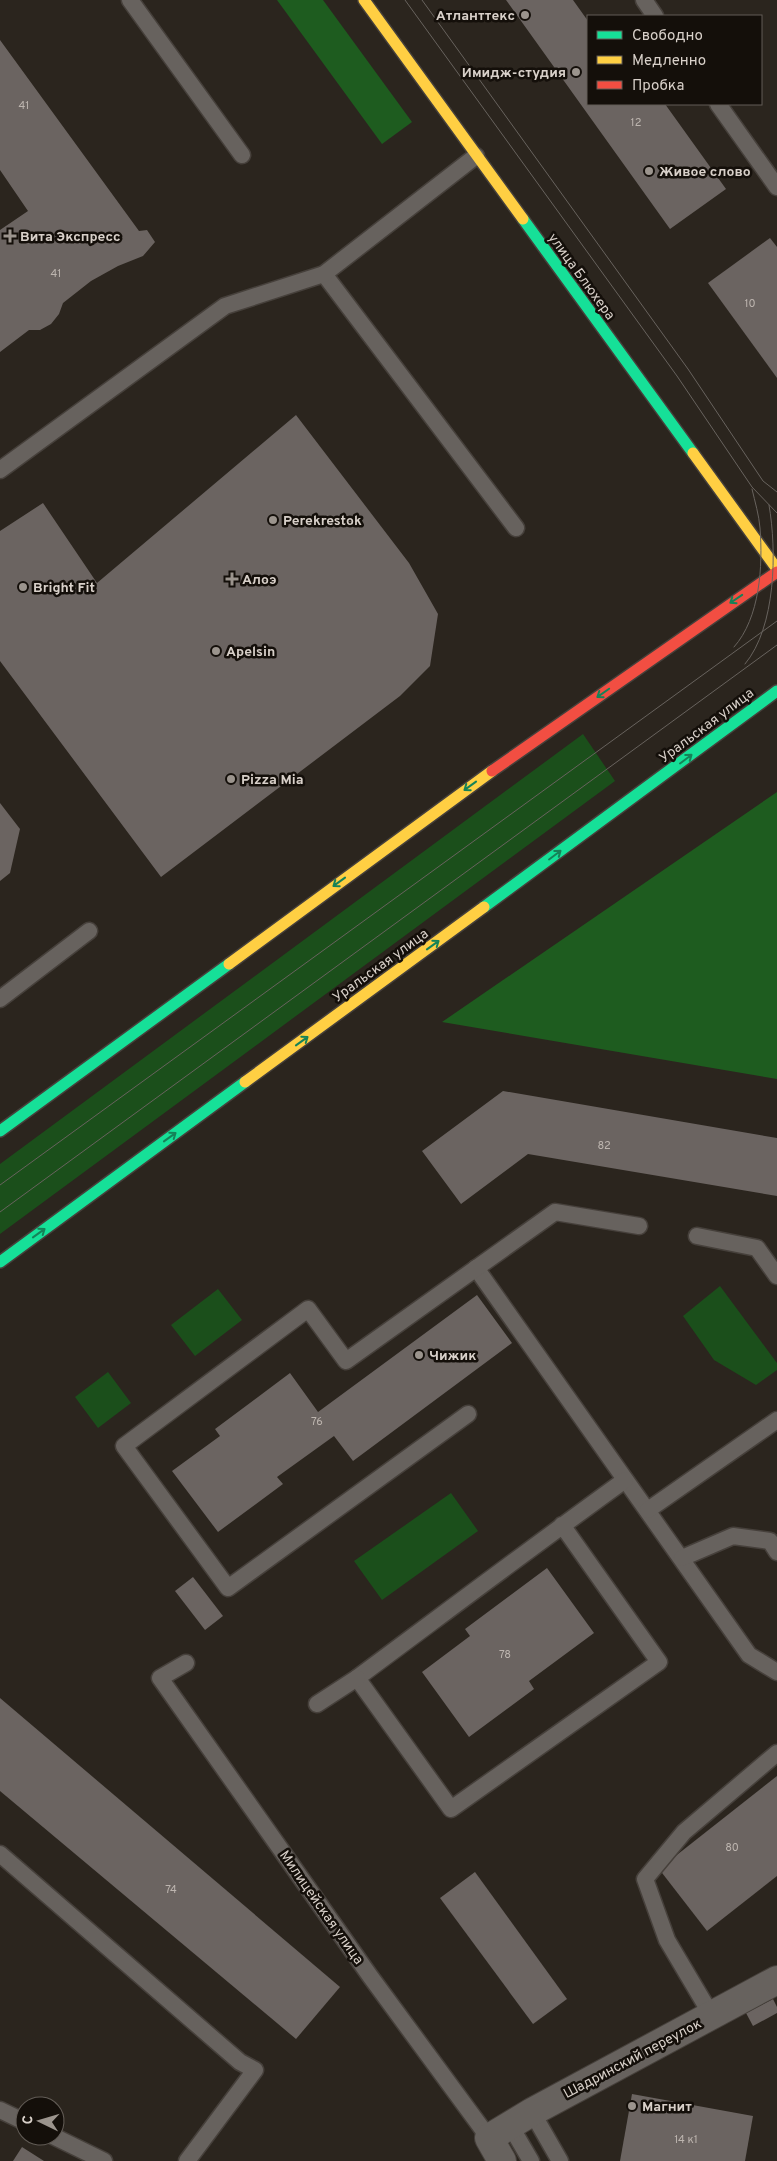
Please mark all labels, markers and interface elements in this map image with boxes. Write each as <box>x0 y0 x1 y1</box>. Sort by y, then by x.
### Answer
place label: Атланттекс <box>436 8 515 25</box>
marker: Атланттекс <box>519 9 531 21</box>
legend <box>587 15 762 105</box>
text: Свободно <box>632 27 703 46</box>
text: Медленно <box>632 52 706 71</box>
place label: Имидж-студия <box>462 65 566 82</box>
marker: Имидж-студия <box>570 66 582 78</box>
text: Пробка <box>632 77 684 96</box>
house number: 41 <box>19 99 29 113</box>
house number: 12 <box>631 116 641 130</box>
place label: Живое слово <box>659 164 751 181</box>
marker: Живое слово <box>643 165 655 177</box>
place label: Вита Экспресс <box>20 229 121 246</box>
marker: Вита Экспресс <box>4 230 16 242</box>
street label: улица Блюхера <box>544 230 618 324</box>
house number: 41 <box>51 267 61 281</box>
house number: 10 <box>744 297 756 311</box>
place label: Perekrestok <box>283 513 362 530</box>
marker: Perekrestok <box>267 514 279 526</box>
place label: Алоэ <box>242 572 277 589</box>
marker: Алоэ <box>226 573 238 585</box>
place label: Bright Fit <box>33 580 95 597</box>
marker: Bright Fit <box>17 581 29 593</box>
one-way arrow <box>730 595 744 605</box>
place label: Apelsin <box>226 644 275 661</box>
marker: Apelsin <box>210 645 222 657</box>
street label: Уральская улица <box>656 685 758 767</box>
one-way arrow <box>596 688 610 698</box>
one-way arrow <box>679 753 692 764</box>
place label: Pizza Mia <box>241 772 304 789</box>
marker: Pizza Mia <box>225 773 237 785</box>
one-way arrow <box>464 781 478 791</box>
one-way arrow <box>548 850 562 860</box>
one-way arrow <box>332 877 346 887</box>
street label: Уральская улица <box>330 926 432 1007</box>
one-way arrow <box>426 940 440 950</box>
one-way arrow <box>295 1036 309 1046</box>
one-way arrow <box>163 1132 177 1142</box>
house number: 82 <box>597 1139 611 1153</box>
one-way arrow <box>32 1228 46 1238</box>
place label: Чижик <box>429 1348 476 1365</box>
marker: Чижик <box>413 1349 425 1361</box>
house number: 76 <box>311 1415 323 1429</box>
house number: 78 <box>499 1648 511 1662</box>
house number: 80 <box>725 1841 739 1855</box>
street label: Милицейская улица <box>275 1848 366 1968</box>
house number: 74 <box>165 1883 177 1897</box>
street label: Шадринский переулок <box>561 2016 705 2103</box>
north arrow <box>15 2096 65 2146</box>
place label: Магнит <box>642 2099 692 2116</box>
marker: Магнит <box>626 2100 638 2112</box>
text: С <box>20 2115 37 2125</box>
house number: 14 к1 <box>674 2133 698 2147</box>

